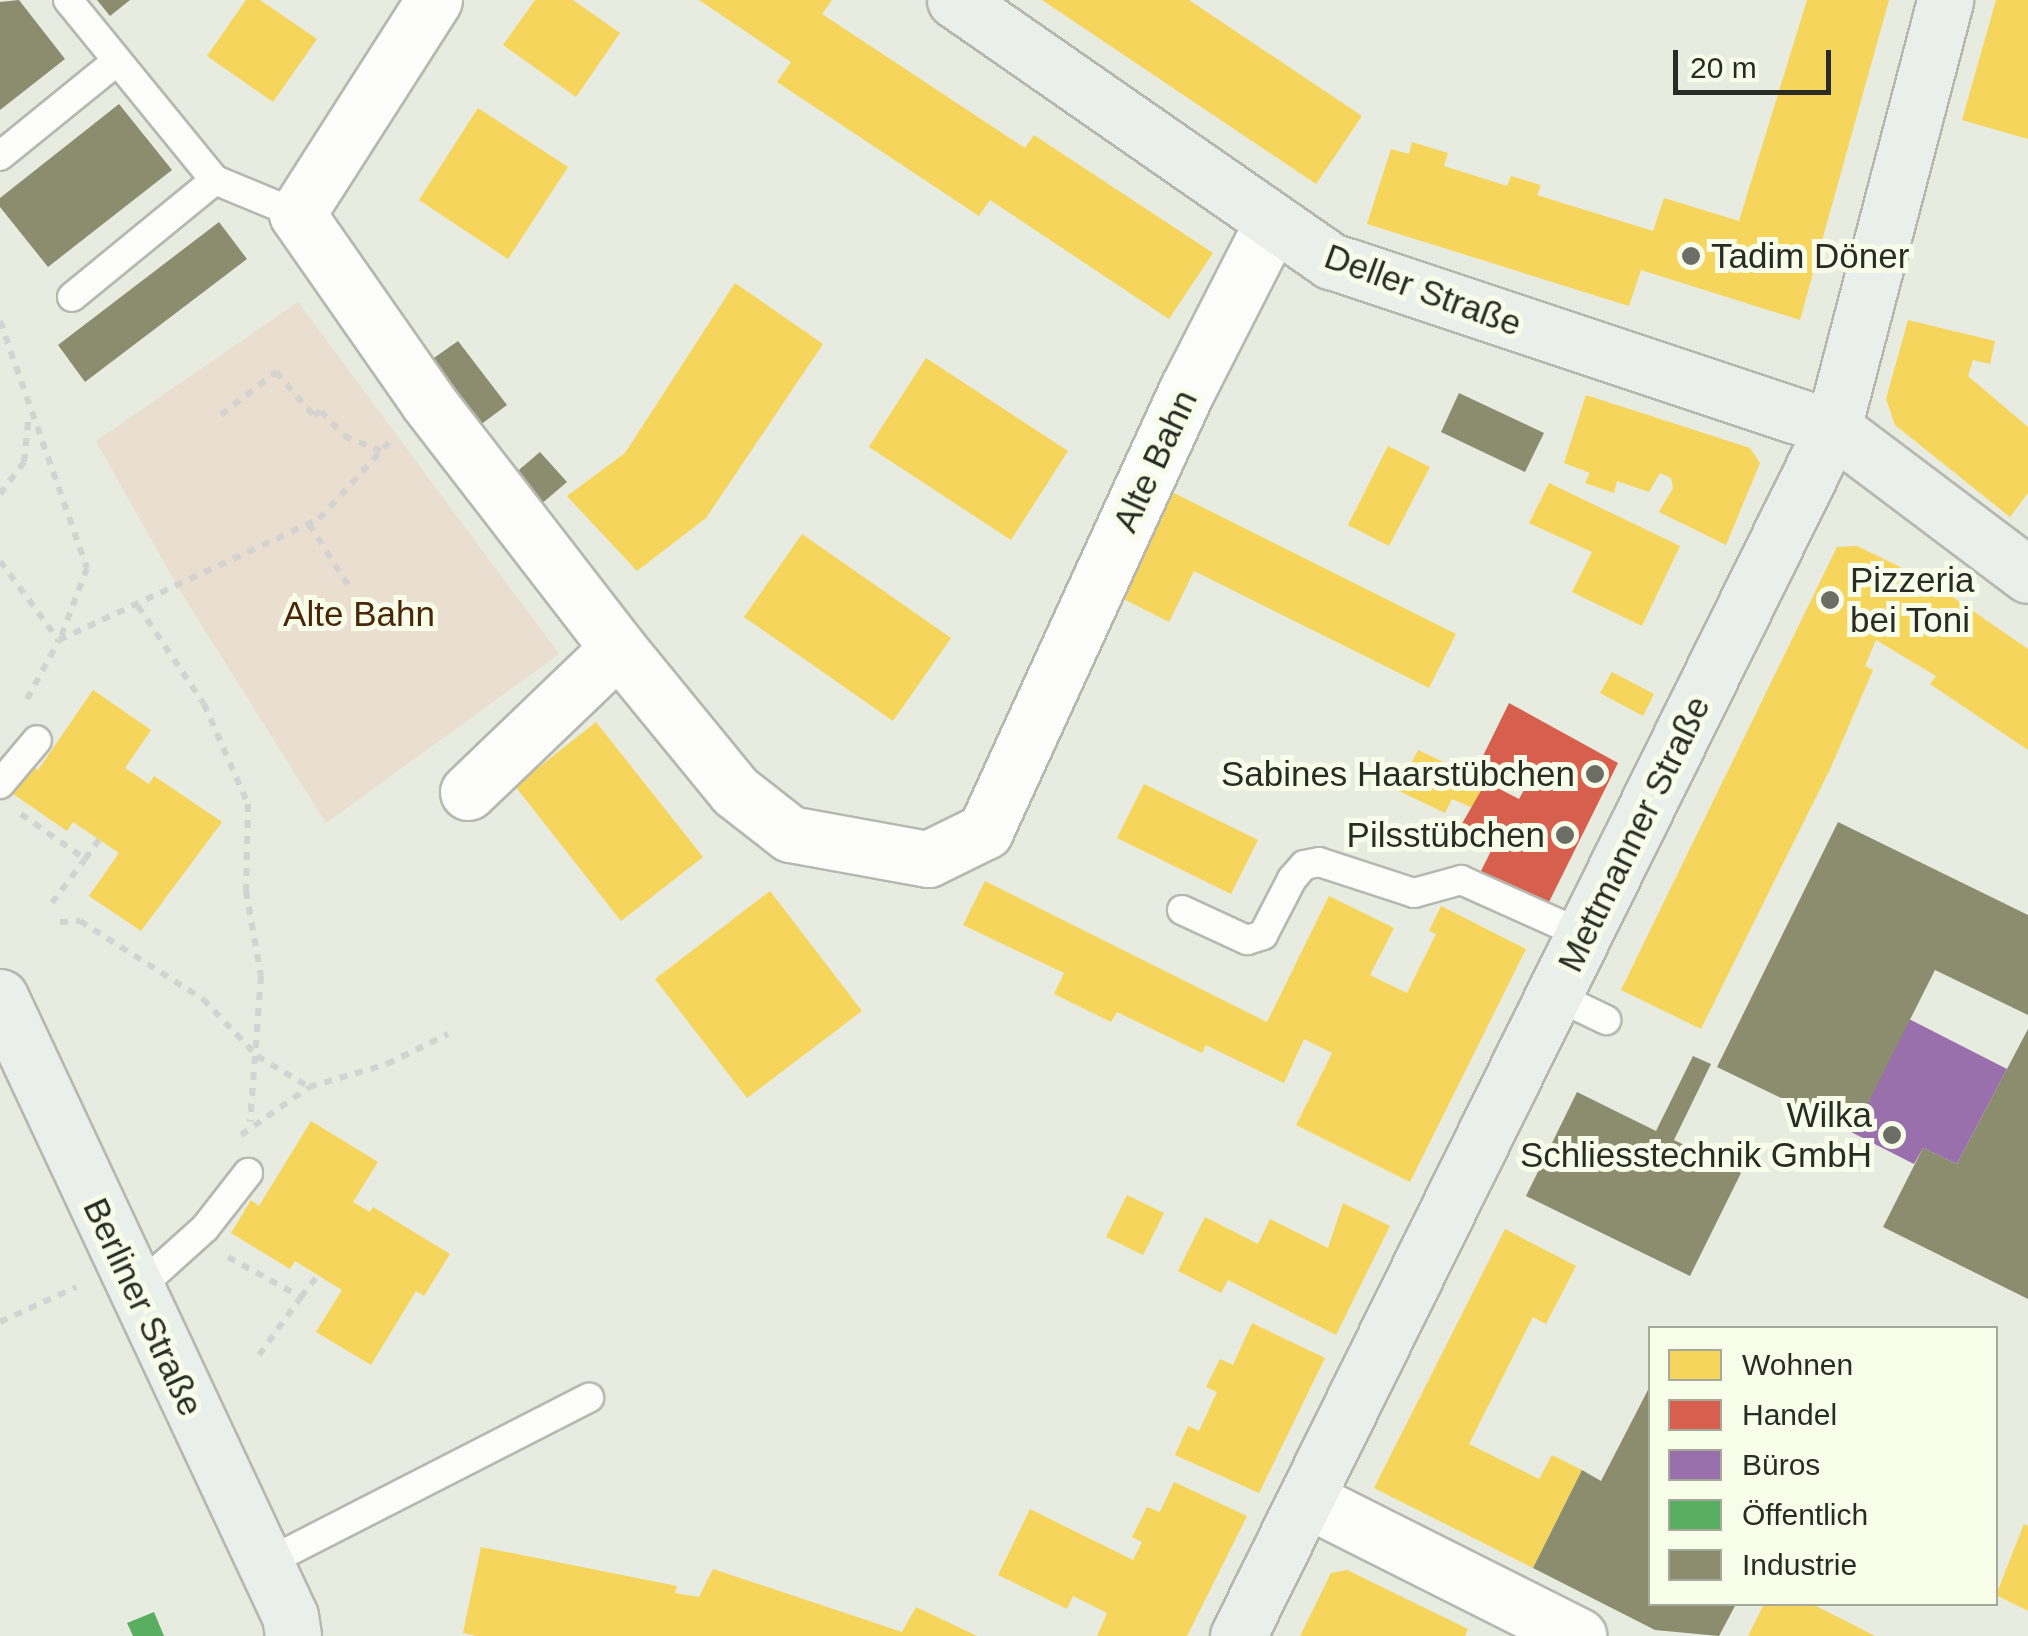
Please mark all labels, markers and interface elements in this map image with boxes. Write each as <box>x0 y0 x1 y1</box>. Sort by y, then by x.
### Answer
scale bar <box>1678 30 1836 92</box>
text: 20 m <box>1690 51 1757 84</box>
street label: Deller Straße <box>1319 235 1527 345</box>
place label: Tadim Döner <box>1711 235 1909 277</box>
marker: Tadim Döner <box>1680 245 1702 267</box>
street label: Alte Bahn <box>1104 383 1206 539</box>
place label: Pizzeria bei Toni <box>1850 559 1974 641</box>
marker: Pizzeria bei Toni <box>1819 589 1841 611</box>
park label: Alte Bahn <box>283 593 435 635</box>
street label: Mettmanner Straße <box>1549 689 1719 979</box>
place label: Sabines Haarstübchen <box>1221 753 1575 795</box>
marker: Sabines Haarstübchen <box>1584 763 1606 785</box>
place label: Pilsstübchen <box>1347 814 1545 856</box>
marker: Pilsstübchen <box>1554 824 1576 846</box>
place label: Wilka Schliesstechnik GmbH <box>1520 1094 1872 1176</box>
marker: Wilka Schliesstechnik GmbH <box>1881 1124 1903 1146</box>
street label: Berliner Straße <box>74 1191 212 1423</box>
legend <box>1648 1326 1998 1606</box>
text: Wohnen <box>1742 1348 1853 1381</box>
text: Handel <box>1742 1398 1837 1431</box>
text: Büros <box>1742 1448 1820 1481</box>
text: Öffentlich <box>1742 1498 1868 1531</box>
text: Industrie <box>1742 1548 1857 1581</box>

